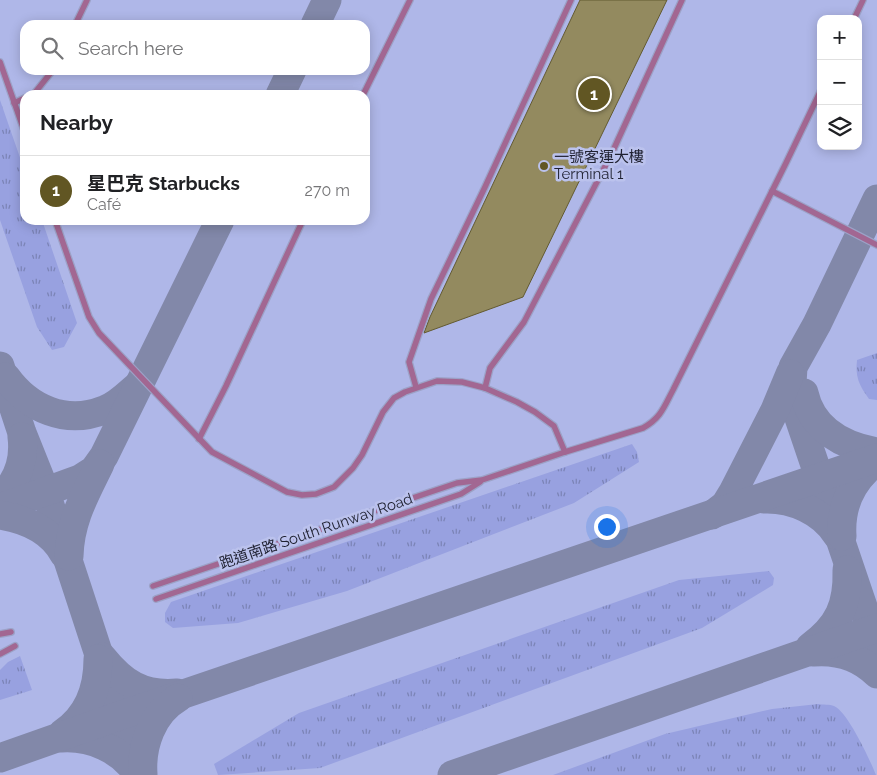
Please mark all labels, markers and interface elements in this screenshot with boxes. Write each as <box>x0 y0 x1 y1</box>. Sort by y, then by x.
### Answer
map controls <box>817 15 862 150</box>
button: + <box>817 15 862 60</box>
search box <box>20 20 370 75</box>
icon: search <box>38 34 66 62</box>
text: Search here <box>78 37 184 59</box>
button: − <box>817 60 862 105</box>
pin: 1 <box>578 75 610 113</box>
button: layers <box>817 105 862 150</box>
text: Nearby <box>40 110 113 135</box>
place label: 一號客運大樓 Terminal 1 <box>554 148 644 183</box>
marker: 一號客運大樓 Terminal 1 <box>538 160 550 172</box>
text: 星巴克 Starbucks <box>87 172 240 194</box>
text: 1 <box>52 181 60 200</box>
text: 270 m <box>305 181 350 200</box>
text: Café <box>87 195 121 214</box>
street label: 跑道南路 South Runway Road <box>217 489 415 573</box>
your location <box>594 514 620 540</box>

